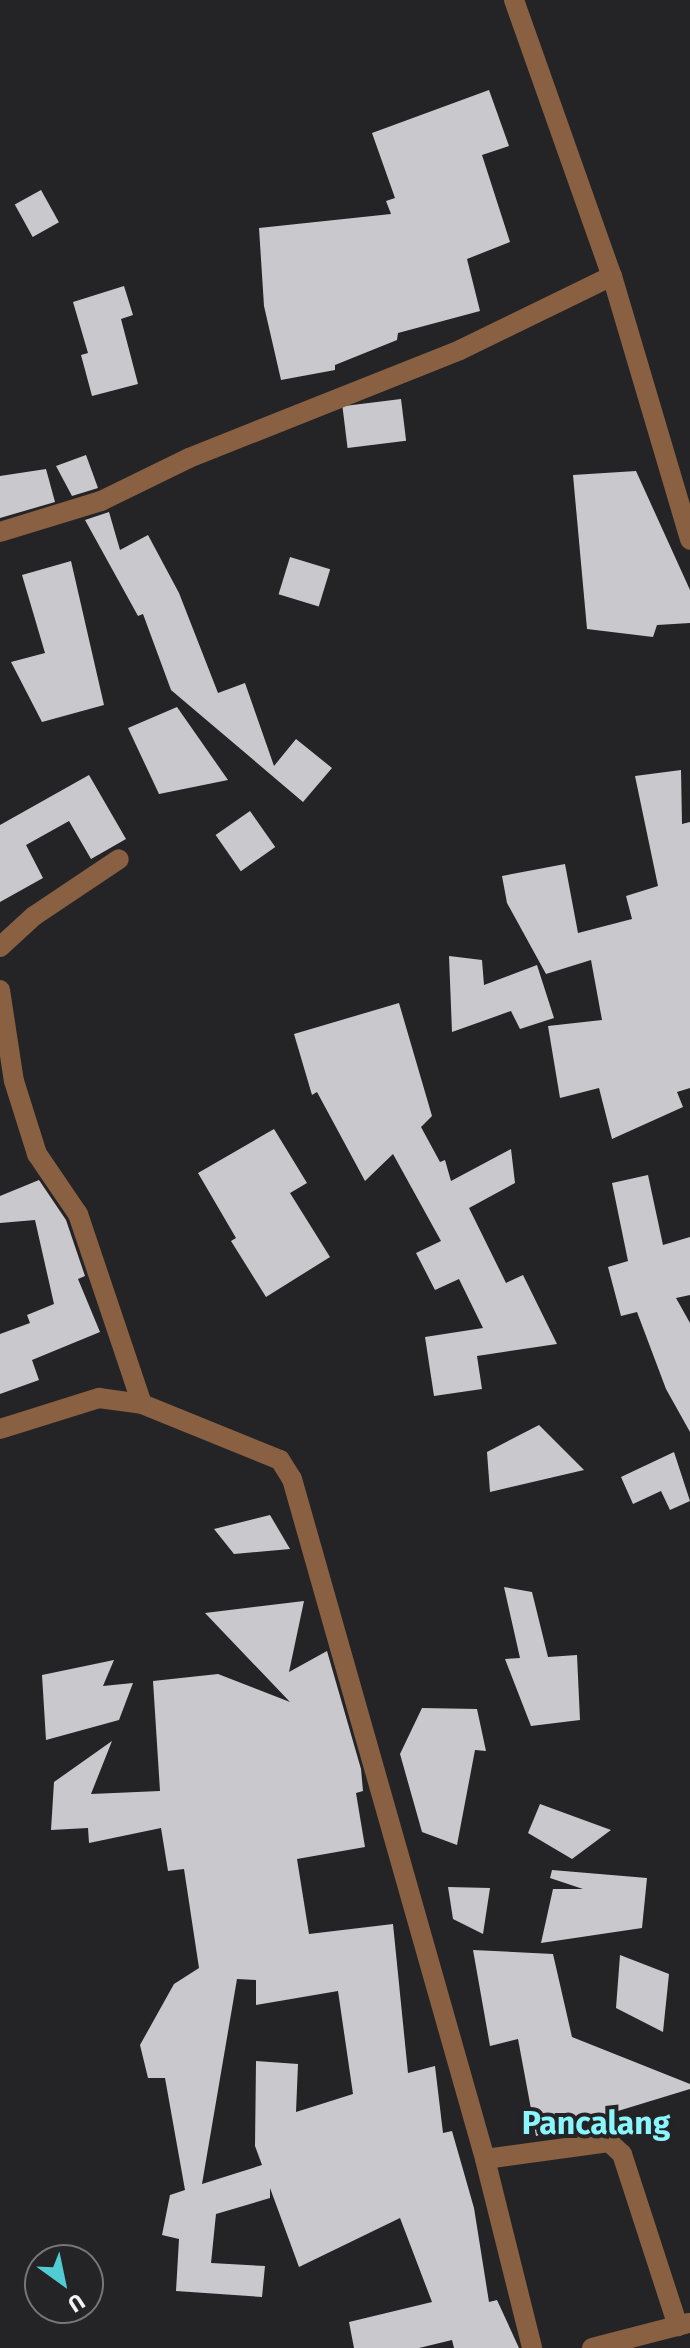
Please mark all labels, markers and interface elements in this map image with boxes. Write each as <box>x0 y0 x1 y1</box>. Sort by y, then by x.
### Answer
district label: Pancalang <box>522 2104 670 2142</box>
north arrow <box>24 2244 104 2324</box>
text: U <box>63 2288 90 2318</box>

